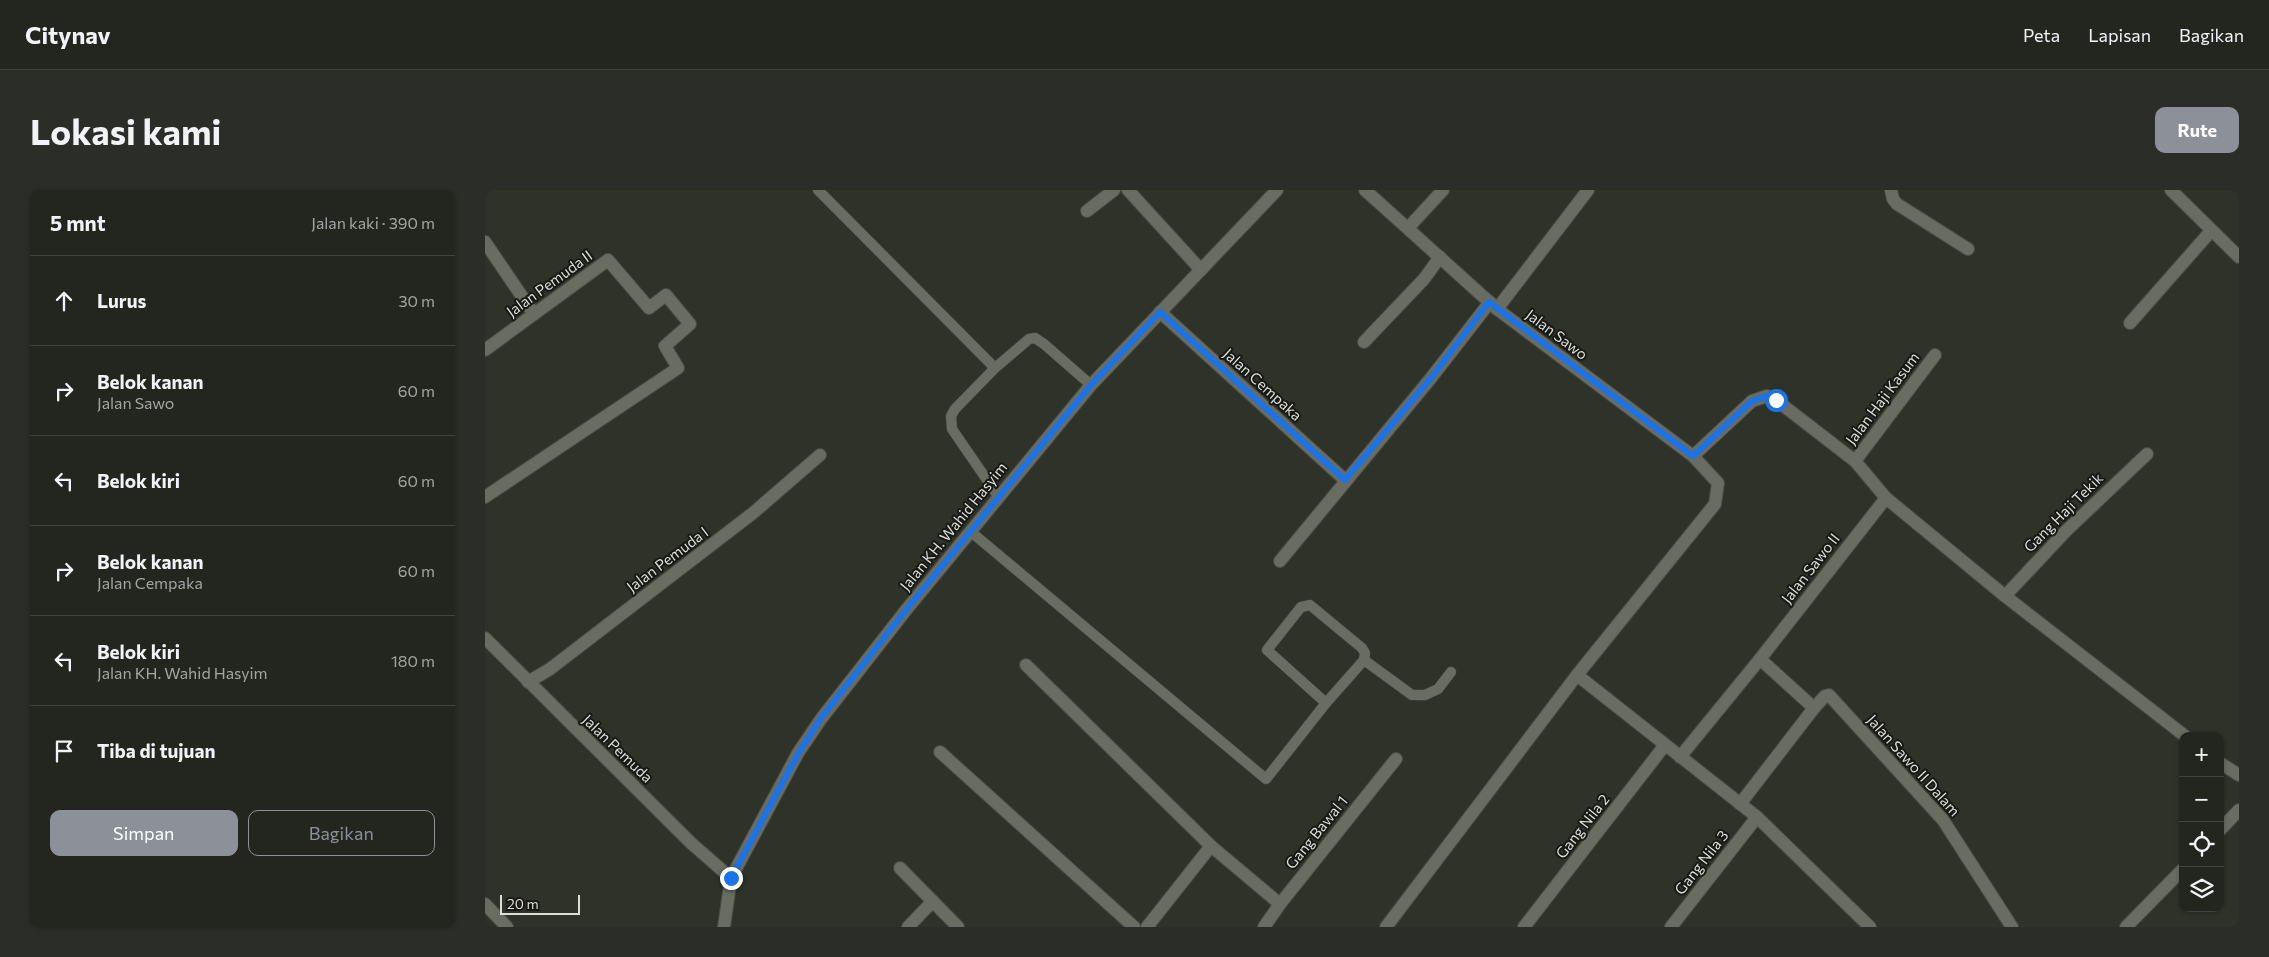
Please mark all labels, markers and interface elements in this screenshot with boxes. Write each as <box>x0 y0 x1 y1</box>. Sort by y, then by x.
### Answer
text: Citynav <box>25 20 111 49</box>
text: Peta <box>2023 24 2060 46</box>
text: Lapisan <box>2088 24 2151 46</box>
text: Bagikan <box>2179 24 2244 46</box>
button: Rute <box>2155 107 2239 153</box>
text: Lokasi kami <box>30 109 221 152</box>
text: 5 mnt <box>50 210 106 235</box>
text: Jalan kaki · 390 m <box>311 213 435 232</box>
street label: Jalan Pemuda II <box>503 246 595 320</box>
icon: ahead <box>50 287 78 315</box>
text: Lurus <box>97 289 146 312</box>
text: 30 m <box>398 291 435 310</box>
street label: Jalan Sawo <box>1523 305 1591 363</box>
street label: Jalan Cempaka <box>1220 344 1306 424</box>
street label: Jalan Haji Kasum <box>1841 348 1923 448</box>
text: Belok kanan <box>97 370 204 393</box>
icon: right <box>50 377 78 405</box>
text: 60 m <box>398 381 435 400</box>
route start <box>1765 389 1788 412</box>
text: Jalan Sawo <box>97 393 174 412</box>
street label: Jalan KH. Wahid Hasyim <box>896 458 1010 594</box>
icon: left <box>50 467 78 495</box>
text: Belok kiri <box>97 469 180 492</box>
street label: Gang Haji Tekik <box>2020 469 2106 555</box>
text: 60 m <box>398 471 435 490</box>
street label: Jalan Pemuda I <box>623 522 711 596</box>
street label: Jalan Sawo II <box>1777 529 1843 607</box>
text: Belok kanan <box>97 550 204 573</box>
icon: right <box>50 557 78 585</box>
text: 60 m <box>398 561 435 580</box>
text: Jalan Cempaka <box>97 573 203 592</box>
text: Belok kiri <box>97 640 180 663</box>
icon: left <box>50 647 78 675</box>
text: 180 m <box>391 651 435 670</box>
text: Jalan KH. Wahid Hasyim <box>97 663 268 682</box>
street label: Jalan Pemuda <box>579 710 657 786</box>
street label: Jalan Sawo II Dalam <box>1864 711 1964 819</box>
map controls <box>2179 732 2224 912</box>
button: + <box>2179 732 2224 777</box>
icon: arrive <box>50 737 78 765</box>
text: Tiba di tujuan <box>97 739 215 762</box>
button: − <box>2179 777 2224 822</box>
street label: Gang Nila 2 <box>1551 790 1613 862</box>
street label: Gang Bawal 1 <box>1281 792 1351 872</box>
button: Simpan <box>50 810 238 856</box>
button: Bagikan <box>248 810 435 856</box>
button: locate <box>2179 822 2224 867</box>
street label: Gang Nila 3 <box>1670 826 1732 898</box>
route end <box>720 867 743 890</box>
button: layers <box>2179 867 2224 912</box>
scale bar <box>500 892 580 915</box>
text: 20 m <box>507 895 539 912</box>

